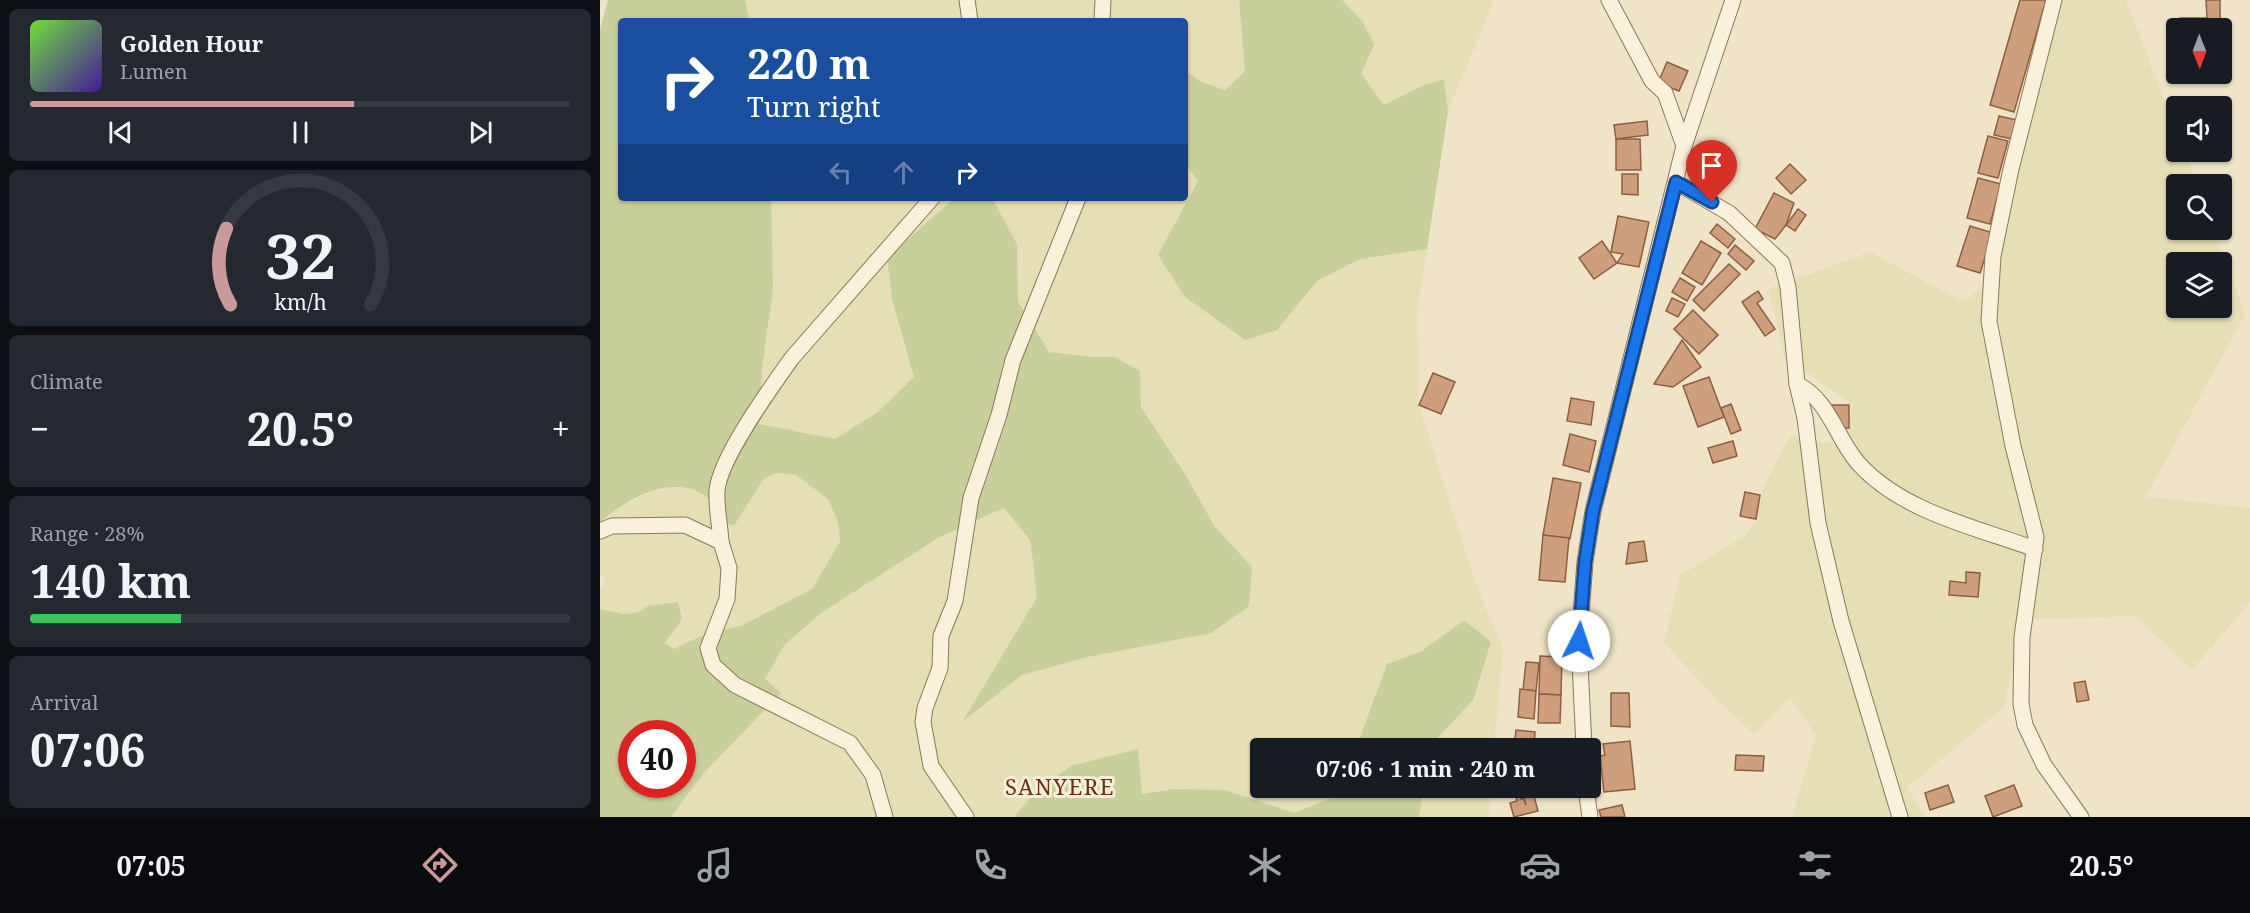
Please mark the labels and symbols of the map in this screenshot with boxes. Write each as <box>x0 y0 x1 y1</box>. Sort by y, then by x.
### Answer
north arrow <box>2166 18 2232 84</box>
pin <box>1686 140 1737 202</box>
position arrow <box>1547 609 1611 673</box>
speed limit sign: 40 <box>618 720 696 798</box>
district label: SANYERE <box>1005 771 1115 801</box>

